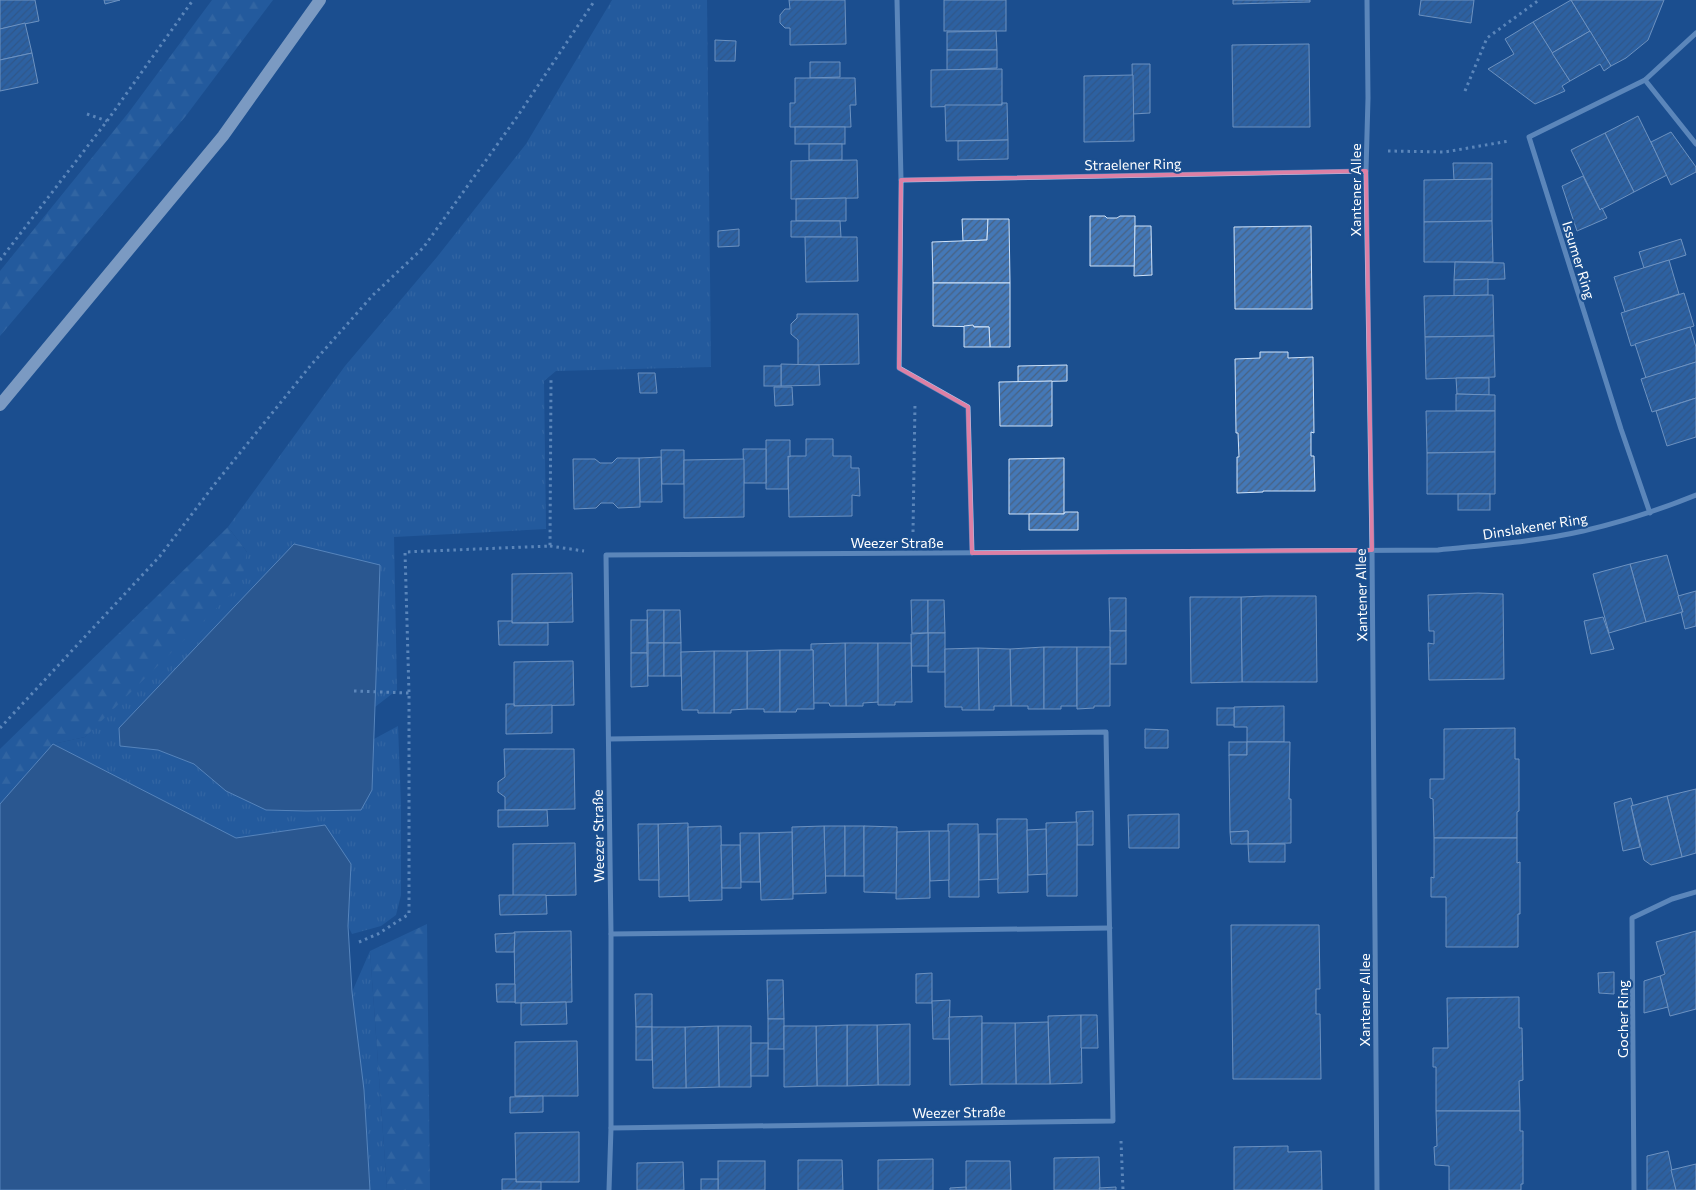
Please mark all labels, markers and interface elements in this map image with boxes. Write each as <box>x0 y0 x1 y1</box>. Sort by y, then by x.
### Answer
street label: Xantener Allee <box>1347 143 1364 237</box>
street label: Straelener Ring <box>1084 155 1182 173</box>
street label: Issumer Ring <box>1559 219 1599 302</box>
street label: Dinslakener Ring <box>1481 509 1589 543</box>
street label: Weezer Straße <box>850 534 944 551</box>
street label: Xantener Allee <box>1352 548 1370 642</box>
street label: Weezer Straße <box>589 789 607 883</box>
street label: Xantener Allee <box>1356 953 1373 1047</box>
street label: Gocher Ring <box>1614 980 1631 1058</box>
street label: Weezer Straße <box>912 1103 1006 1121</box>

